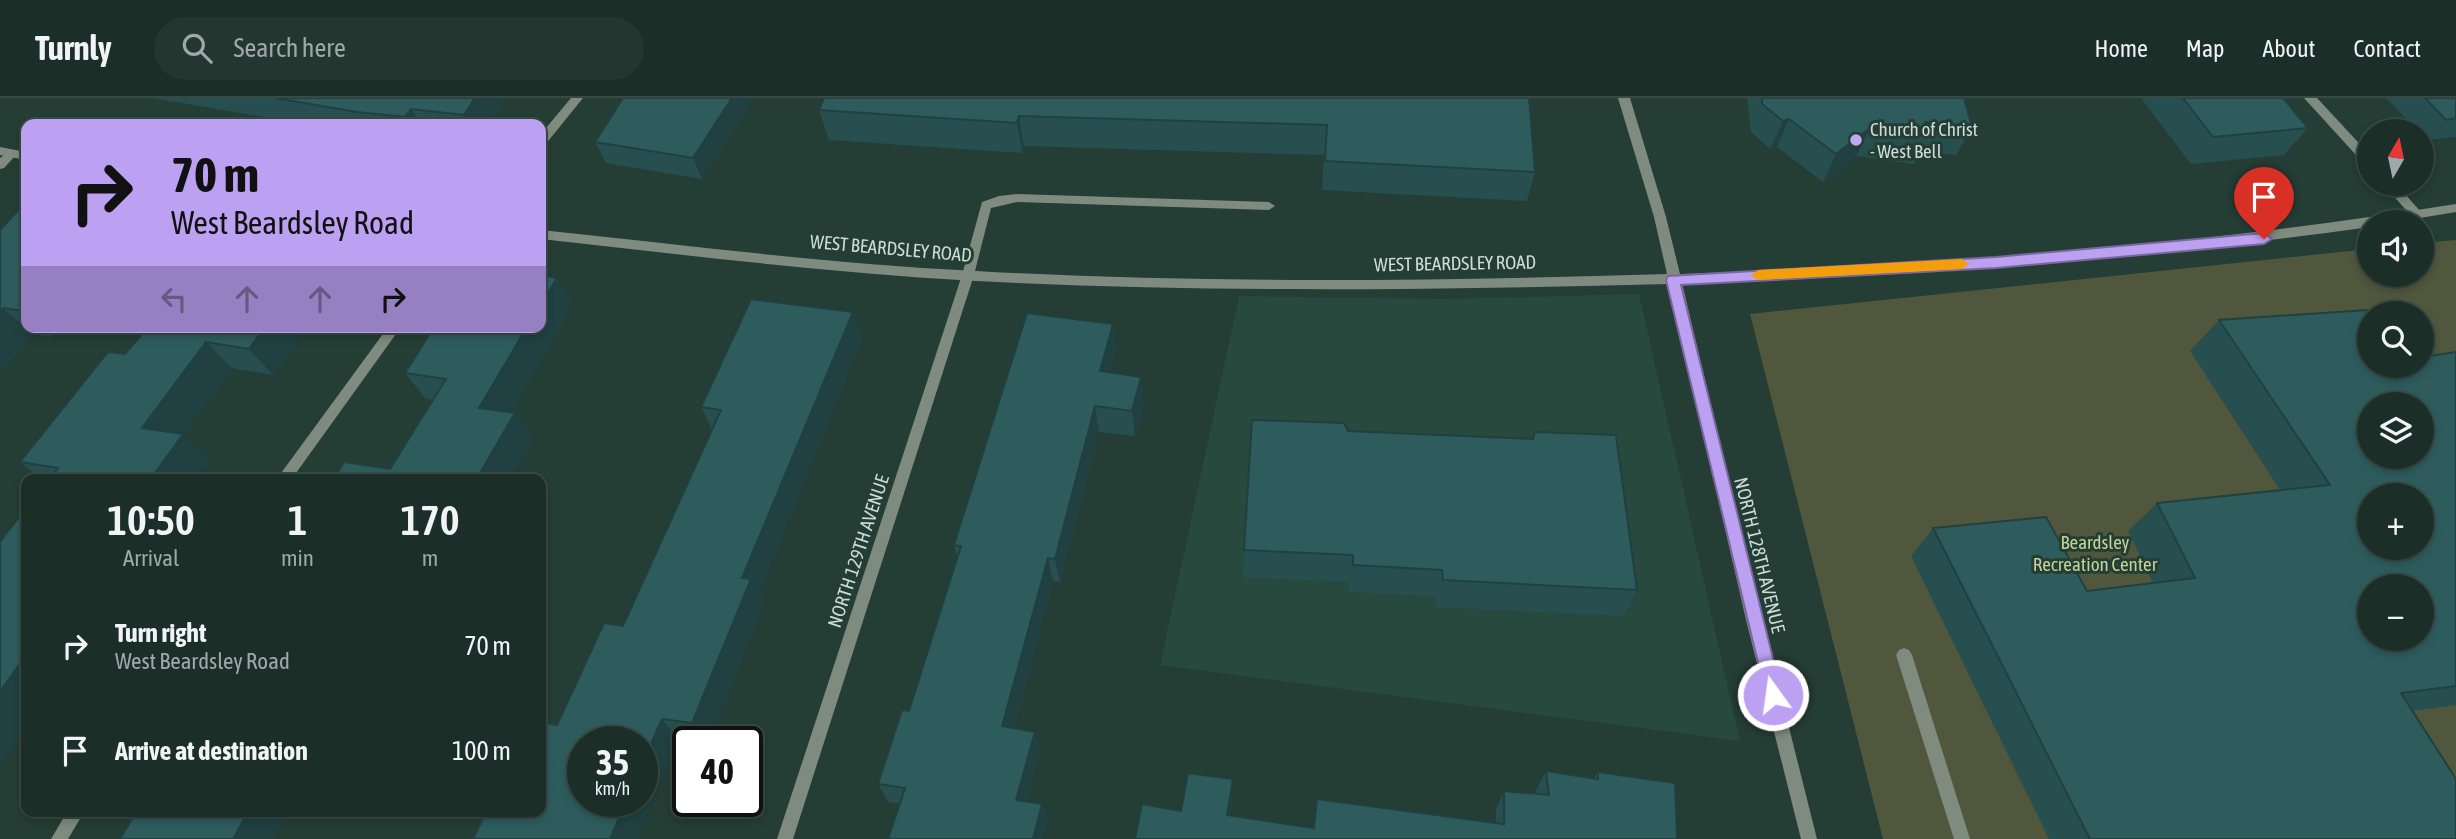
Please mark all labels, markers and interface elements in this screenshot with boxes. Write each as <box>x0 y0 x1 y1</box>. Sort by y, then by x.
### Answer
search box <box>154 17 644 80</box>
text: Turnly <box>35 29 112 67</box>
icon: search <box>178 29 216 67</box>
text: Search here <box>234 33 346 63</box>
text: Home <box>2094 35 2148 62</box>
text: Map <box>2186 35 2224 62</box>
text: About <box>2262 35 2315 62</box>
text: Contact <box>2353 35 2421 62</box>
place label: Church of Christ - West Bell <box>1870 118 1978 162</box>
north arrow <box>2357 119 2434 196</box>
map controls <box>2357 119 2434 651</box>
marker: Church of Christ - West Bell <box>1848 132 1864 148</box>
text: 70 m <box>171 146 259 202</box>
icon: right <box>56 147 147 238</box>
pin <box>2234 167 2294 239</box>
icon: arrive <box>2245 178 2283 216</box>
text: West Beardsley Road <box>171 204 414 241</box>
button: sound <box>2357 210 2434 287</box>
street label: WEST BEARDSLEY ROAD <box>809 230 973 266</box>
street label: WEST BEARDSLEY ROAD <box>1374 251 1536 275</box>
icon: left <box>155 280 193 318</box>
icon: ahead <box>228 280 266 318</box>
icon: ahead <box>301 280 339 318</box>
icon: right <box>374 280 412 318</box>
button: search <box>2357 301 2434 378</box>
button: layers <box>2357 392 2434 469</box>
street label: NORTH 129TH AVENUE <box>823 472 893 630</box>
street label: NORTH 128TH AVENUE <box>1730 475 1790 635</box>
button: + <box>2357 483 2434 560</box>
text: 10:50 <box>107 496 195 544</box>
text: 1 <box>288 496 307 544</box>
text: 170 <box>400 496 460 544</box>
park label: Beardsley Recreation Center <box>2033 531 2158 575</box>
text: Arrival <box>123 545 179 571</box>
text: min <box>281 545 314 571</box>
text: m <box>422 545 438 571</box>
button: − <box>2357 574 2434 651</box>
text: Turn right <box>115 618 206 648</box>
icon: right <box>56 627 94 665</box>
text: 70 m <box>464 631 511 661</box>
text: West Beardsley Road <box>115 648 290 674</box>
position arrow <box>1736 658 1810 732</box>
speed limit sign: 40 <box>672 726 763 817</box>
icon: arrive <box>56 732 94 770</box>
text: Arrive at destination <box>115 736 308 766</box>
text: 100 m <box>452 736 511 766</box>
text: 35 <box>596 742 629 782</box>
text: km/h <box>595 778 630 799</box>

